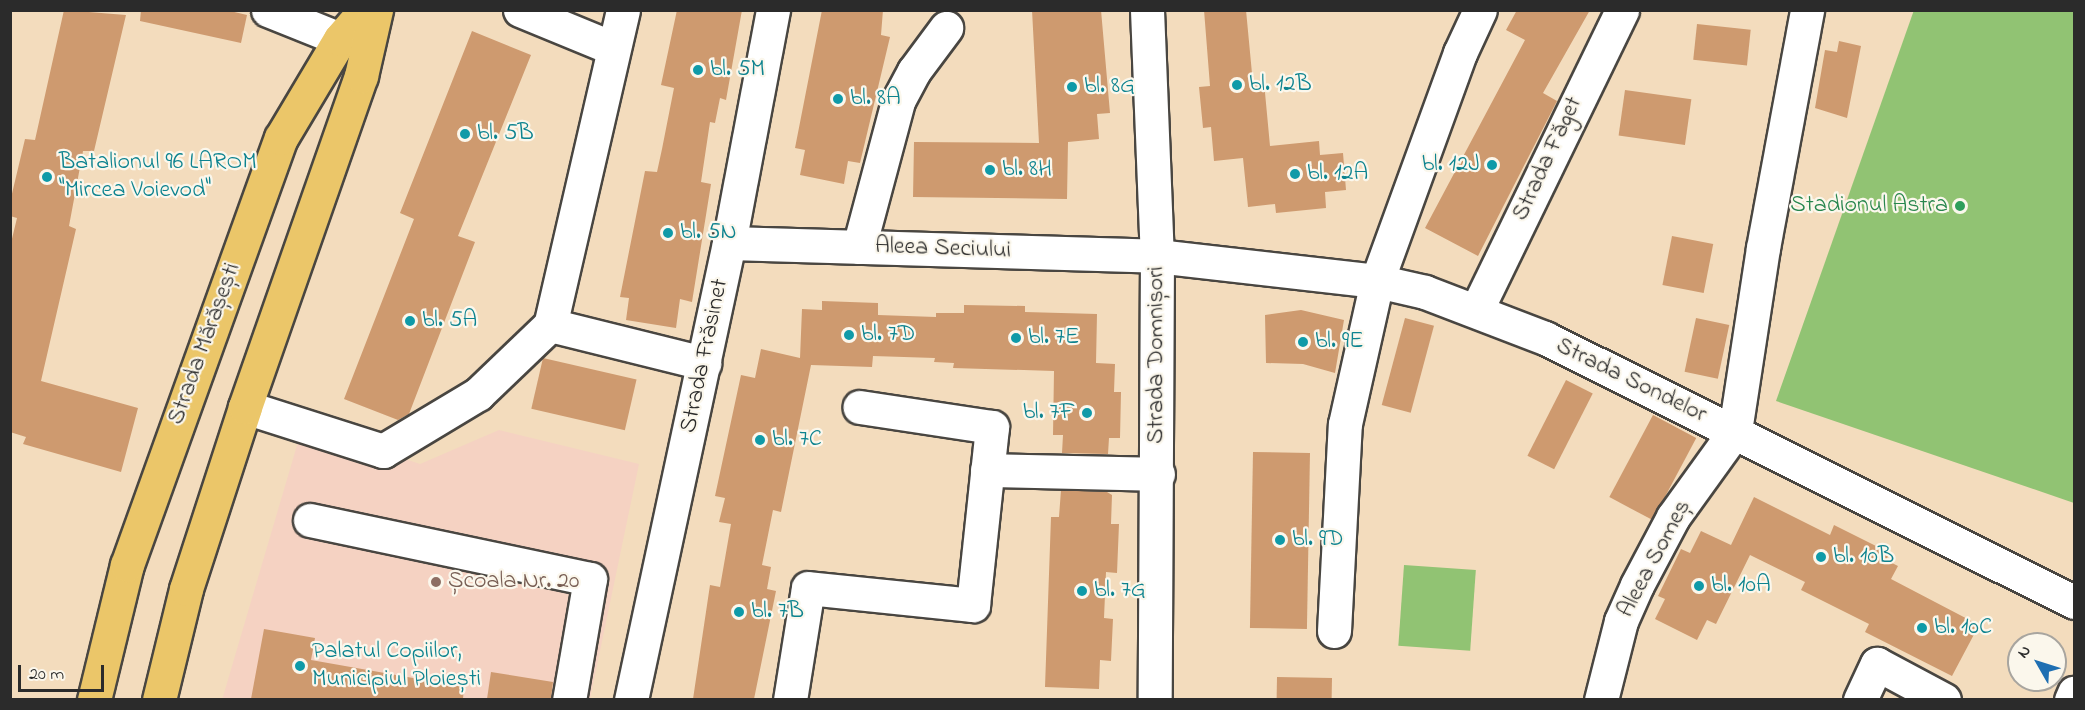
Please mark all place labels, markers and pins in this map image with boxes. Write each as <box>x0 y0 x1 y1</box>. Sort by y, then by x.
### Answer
place label: bl. 5M <box>710 56 765 84</box>
marker: bl. 5M <box>691 63 705 77</box>
place label: bl. 12B <box>1249 71 1312 99</box>
place label: bl. 8G <box>1084 73 1135 101</box>
marker: bl. 12B <box>1230 78 1244 92</box>
marker: bl. 8G <box>1065 80 1079 94</box>
place label: bl. 8A <box>850 85 901 113</box>
marker: bl. 8A <box>831 92 845 106</box>
place label: bl. 5B <box>477 120 534 148</box>
marker: bl. 5B <box>458 127 472 141</box>
place label: Batalionul 96 LAROM "Mircea Voievod" <box>59 149 257 205</box>
place label: bl. 12J <box>1422 151 1480 179</box>
place label: bl. 8H <box>1002 156 1052 184</box>
marker: bl. 12J <box>1485 158 1499 172</box>
place label: bl. 12A <box>1307 160 1368 188</box>
marker: bl. 8H <box>983 163 997 177</box>
marker: bl. 12A <box>1288 167 1302 181</box>
marker: Batalionul 96 LAROM "Mircea Voievod" <box>40 170 54 184</box>
place label: Stadionul Astra <box>1790 192 1948 220</box>
marker: Stadionul Astra <box>1953 199 1967 213</box>
place label: bl. 5N <box>680 219 737 247</box>
marker: bl. 5N <box>661 226 675 240</box>
place label: bl. 5A <box>422 307 477 335</box>
marker: bl. 5A <box>403 314 417 328</box>
place label: bl. 7D <box>861 321 915 349</box>
place label: bl. 7E <box>1028 324 1079 352</box>
marker: bl. 7D <box>842 328 856 342</box>
place label: bl. 9E <box>1315 328 1364 356</box>
marker: bl. 7E <box>1009 331 1023 345</box>
marker: bl. 9E <box>1296 335 1310 349</box>
place label: bl. 7F <box>1023 399 1075 427</box>
marker: bl. 7F <box>1080 406 1094 420</box>
place label: bl. 7C <box>772 426 822 454</box>
marker: bl. 7C <box>753 433 767 447</box>
place label: bl. 9D <box>1292 526 1344 554</box>
marker: bl. 9D <box>1273 533 1287 547</box>
place label: bl. 10B <box>1833 543 1894 571</box>
marker: bl. 10B <box>1814 550 1828 564</box>
place label: Școala Nr. 20 <box>448 568 579 596</box>
place label: bl. 10A <box>1711 572 1771 600</box>
marker: Școala Nr. 20 <box>429 575 443 589</box>
place label: bl. 7G <box>1094 577 1146 605</box>
marker: bl. 10A <box>1692 579 1706 593</box>
marker: bl. 7G <box>1075 584 1089 598</box>
place label: bl. 7B <box>751 598 804 626</box>
marker: bl. 7B <box>732 605 746 619</box>
place label: bl. 10C <box>1934 614 1992 642</box>
marker: bl. 10C <box>1915 621 1929 635</box>
place label: Palatul Copiilor, Municipiul Ploiești <box>312 638 481 694</box>
marker: Palatul Copiilor, Municipiul Ploiești <box>293 659 307 673</box>

